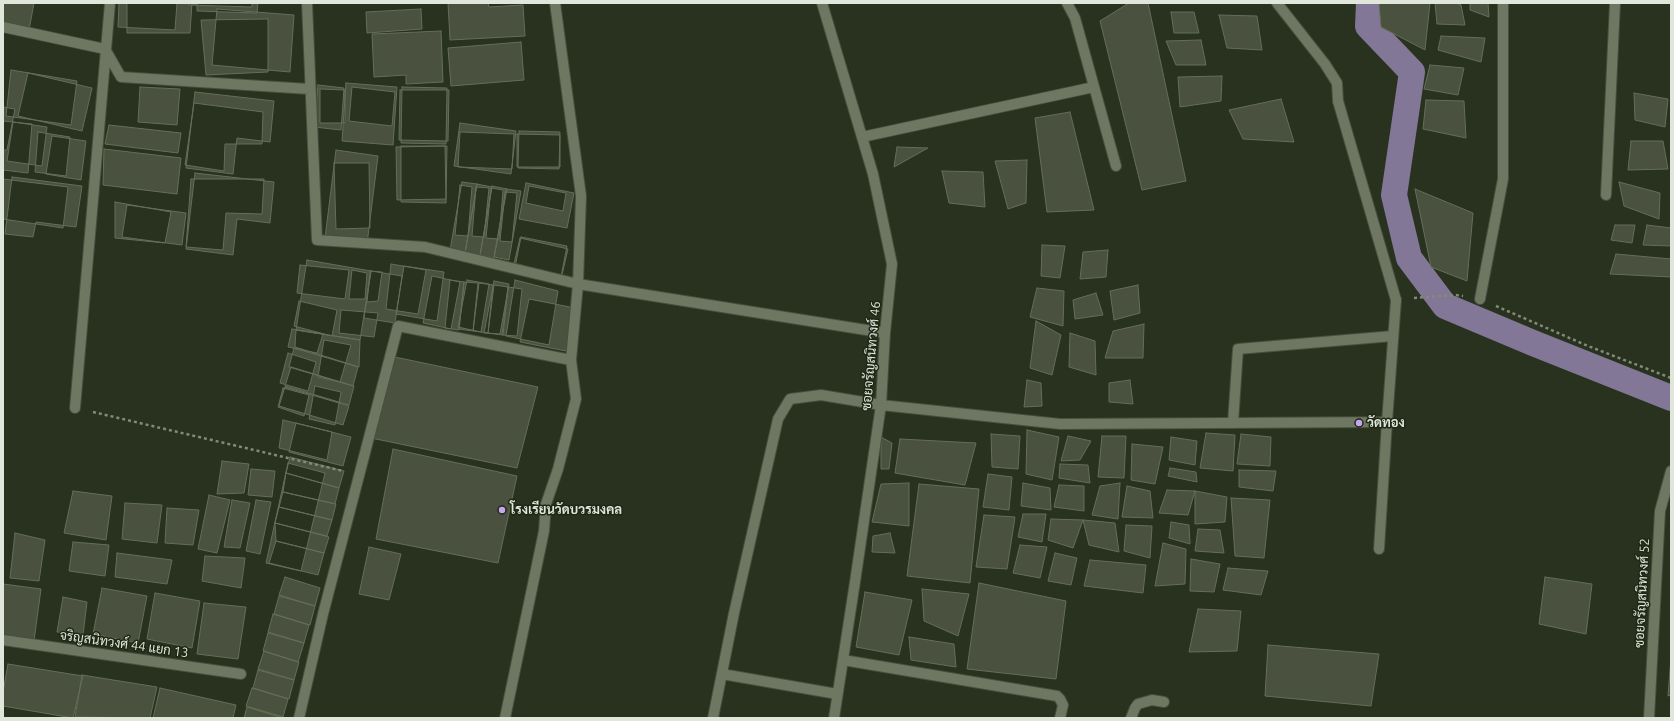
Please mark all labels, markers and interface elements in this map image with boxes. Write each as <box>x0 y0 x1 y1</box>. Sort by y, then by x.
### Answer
street label: ซอยจรัญสนิทวงศ์ 46 <box>858 301 884 411</box>
place label: วัดทอง <box>1367 415 1405 431</box>
marker: วัดทอง <box>1354 418 1364 428</box>
place label: โรงเรียนวัดบวรมงคล <box>510 502 622 518</box>
marker: โรงเรียนวัดบวรมงคล <box>497 505 507 515</box>
street label: ซอยจรัญสนิทวงศ์ 52 <box>1631 538 1653 648</box>
street label: จริญสนิทวงศ์ 44 แยก 13 <box>59 627 189 661</box>

